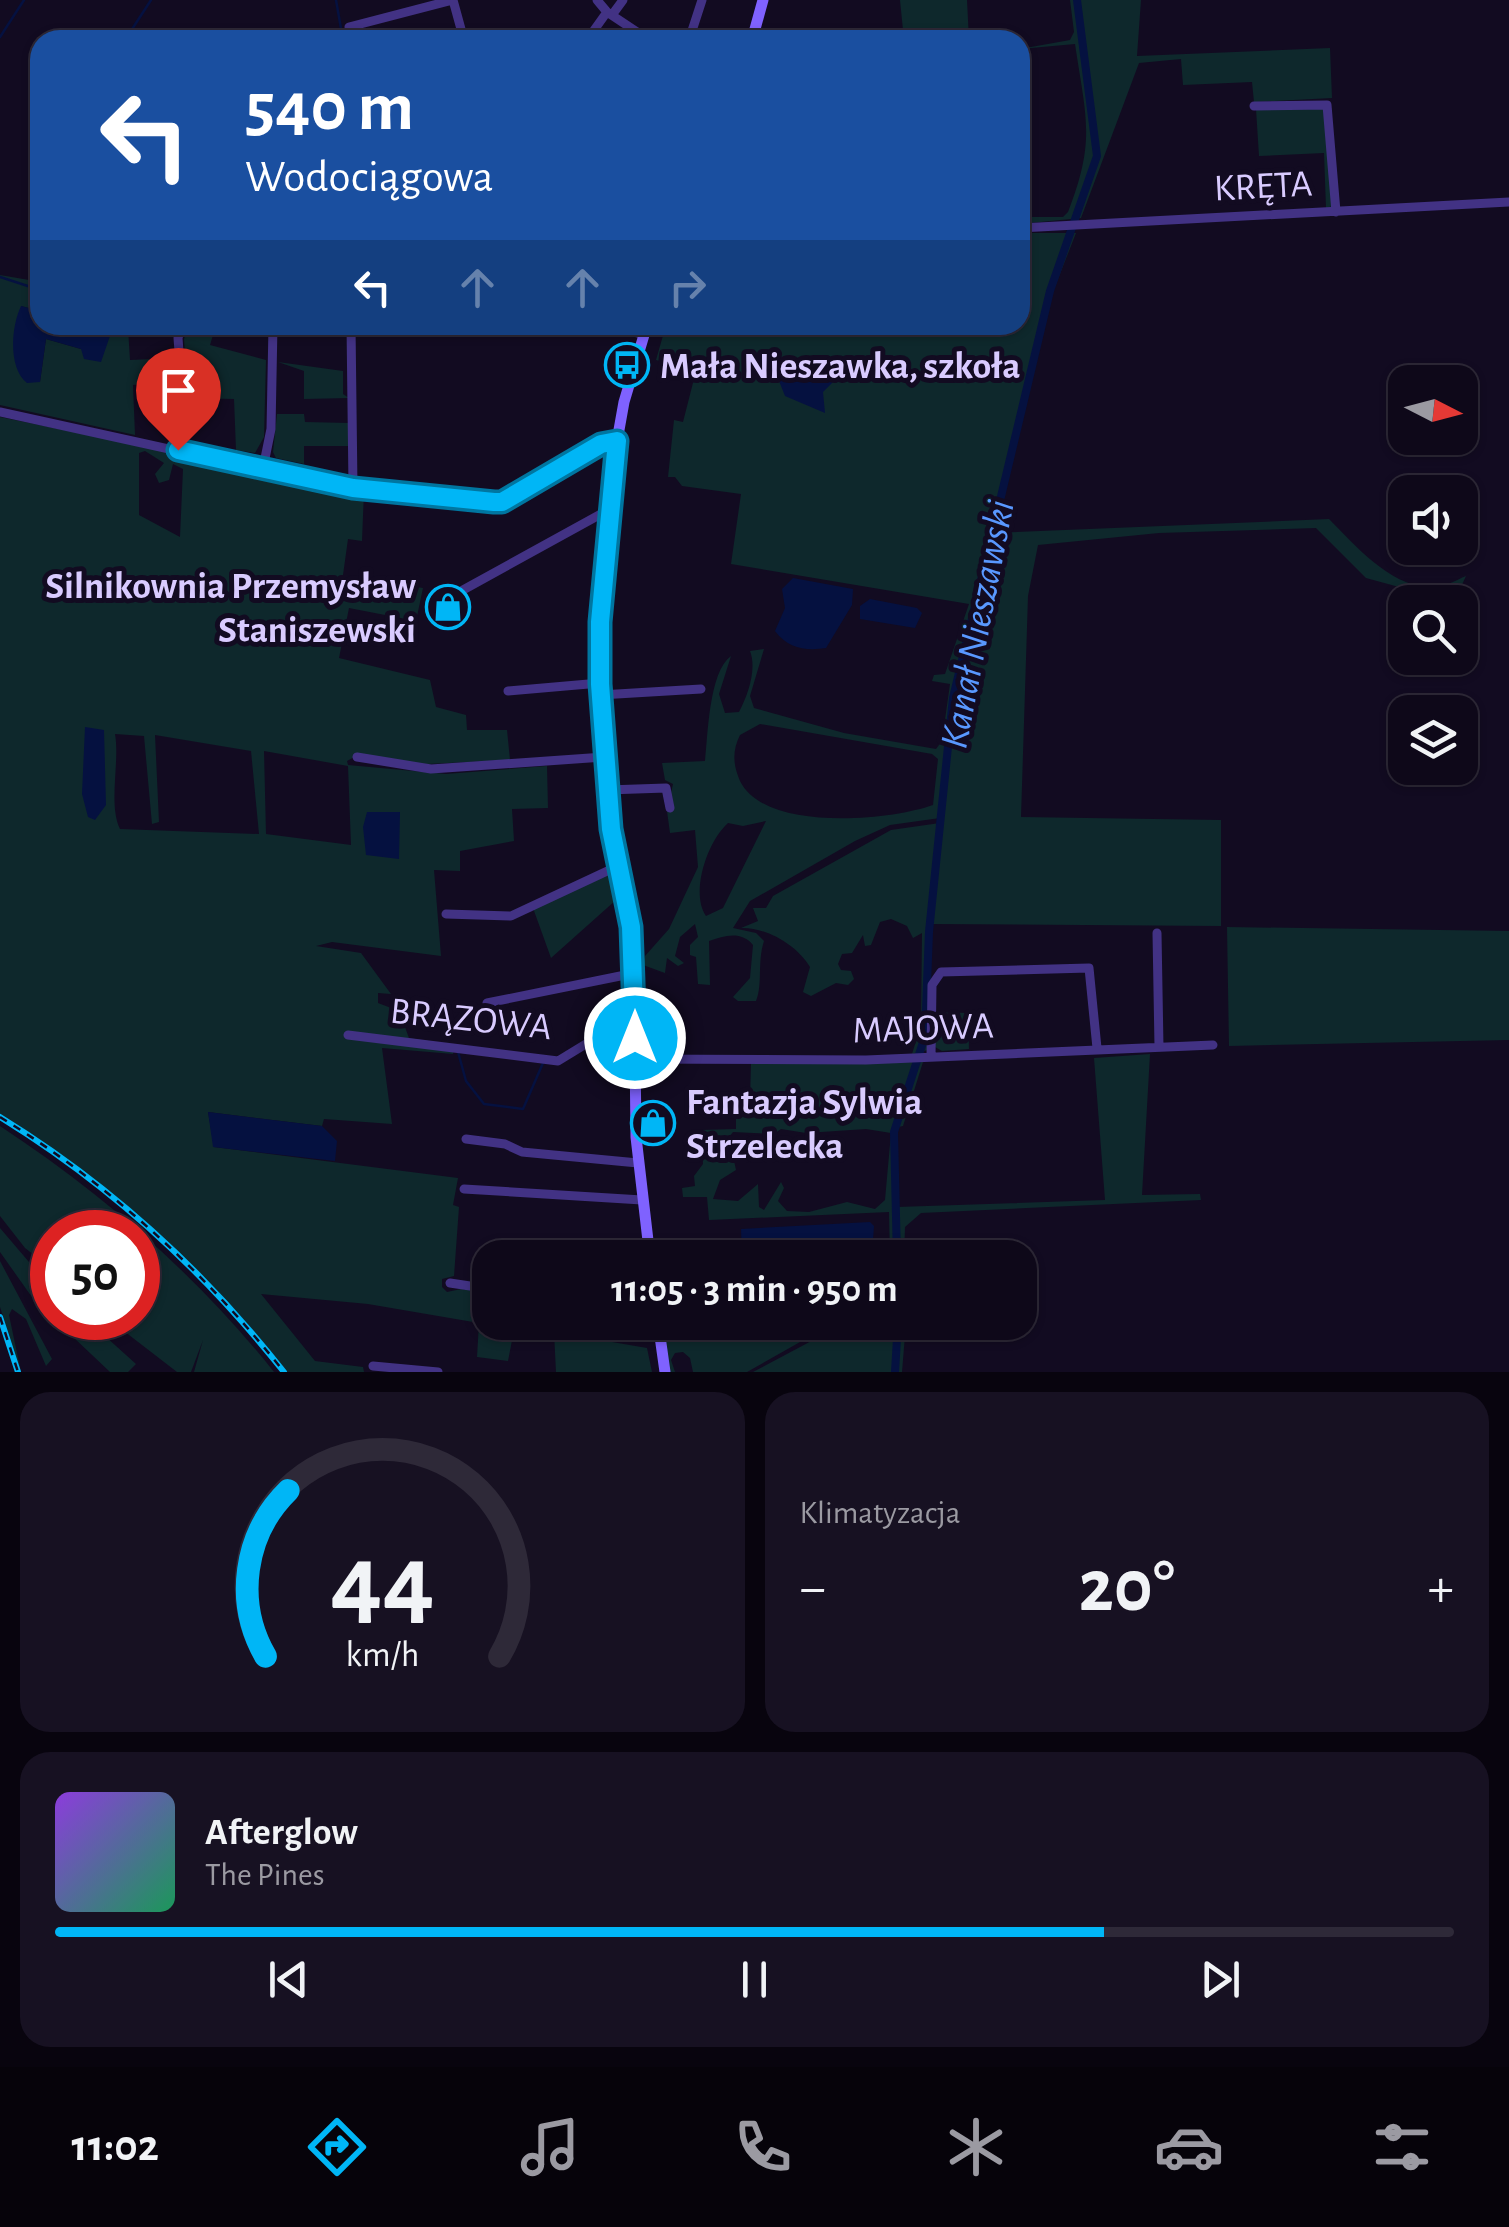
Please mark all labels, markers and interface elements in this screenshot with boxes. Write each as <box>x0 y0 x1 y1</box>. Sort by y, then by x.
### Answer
icon: left <box>80 70 210 200</box>
text: 540 m <box>245 73 414 143</box>
text: Wodociągowa <box>245 155 494 200</box>
street label: KRĘTA <box>1213 165 1313 210</box>
icon: left <box>345 260 400 315</box>
icon: ahead <box>450 260 505 315</box>
icon: ahead <box>555 260 610 315</box>
icon: right <box>660 260 715 315</box>
bus stop icon: Mała Nieszawka, szkoła <box>604 342 650 388</box>
pin <box>136 348 221 451</box>
place label: Mała Nieszawka, szkoła <box>660 348 1020 386</box>
icon: arrive <box>151 363 206 418</box>
north arrow <box>1388 365 1478 455</box>
map controls <box>1388 365 1478 785</box>
button: sound <box>1388 475 1478 565</box>
water label: Kanał Nieszawski <box>934 497 1022 752</box>
place label: Silnikownia Przemysław Staniszewski <box>45 568 416 650</box>
shop icon: Silnikownia Przemysław Staniszewski <box>425 584 471 630</box>
button: search <box>1388 585 1478 675</box>
button: layers <box>1388 695 1478 785</box>
position arrow <box>583 986 687 1090</box>
street label: BRĄZOWA <box>388 993 553 1047</box>
street label: MAJOWA <box>852 1008 995 1050</box>
place label: Fantazja Sylwia Strzelecka <box>686 1084 922 1166</box>
shop icon: Fantazja Sylwia Strzelecka <box>630 1100 676 1146</box>
speed limit sign: 50 <box>30 1210 160 1340</box>
text: 11:05 · 3 min · 950 m <box>611 1271 898 1309</box>
text: Klimatyzacja <box>800 1497 960 1529</box>
text: 44 <box>330 1531 435 1635</box>
text: 20° <box>1079 1550 1175 1625</box>
text: − <box>800 1561 826 1616</box>
text: + <box>1428 1561 1454 1616</box>
text: km/h <box>345 1637 419 1673</box>
text: Afterglow <box>205 1814 358 1852</box>
text: The Pines <box>205 1859 325 1891</box>
icon: previous <box>261 1952 316 2007</box>
icon: pause <box>727 1952 782 2007</box>
icon: next <box>1193 1952 1248 2007</box>
icon: directions <box>302 2112 372 2182</box>
icon: music <box>515 2112 585 2182</box>
icon: phone <box>728 2112 798 2182</box>
icon: climate <box>941 2112 1011 2182</box>
icon: car <box>1154 2112 1224 2182</box>
icon: filters <box>1367 2112 1437 2182</box>
text: 11:02 <box>72 2124 159 2169</box>

